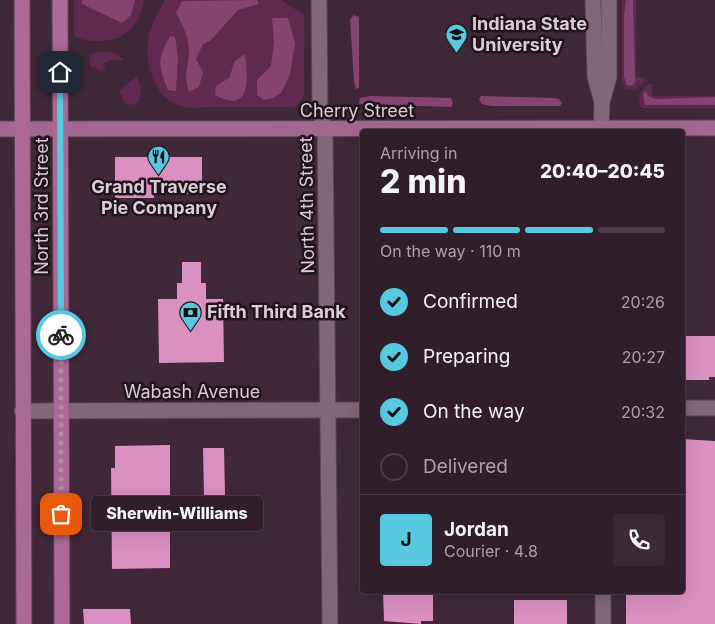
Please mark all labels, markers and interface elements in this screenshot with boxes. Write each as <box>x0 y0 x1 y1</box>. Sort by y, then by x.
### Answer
place label: Indiana State University <box>472 13 587 55</box>
school or university icon: Indiana State University <box>444 22 468 53</box>
pin <box>39 51 81 93</box>
icon: home <box>46 58 74 86</box>
street label: Cherry Street <box>300 100 414 121</box>
street label: North 4th Street <box>295 136 318 274</box>
street label: North 3rd Street <box>31 137 52 275</box>
text: Arriving in <box>380 143 457 163</box>
restaurant icon: Grand Traverse Pie Company <box>147 145 171 176</box>
text: 20:40–20:45 <box>540 160 665 183</box>
text: 2 min <box>380 162 466 201</box>
place label: Grand Traverse Pie Company <box>91 176 227 218</box>
text: On the way · 110 m <box>380 241 521 261</box>
icon: check <box>380 288 408 316</box>
text: Confirmed <box>423 290 518 313</box>
text: 20:26 <box>621 292 665 312</box>
bank icon: Fifth Third Bank <box>179 300 203 331</box>
place label: Fifth Third Bank <box>207 301 346 322</box>
courier <box>36 310 86 360</box>
icon: bike <box>47 321 75 349</box>
icon: check <box>380 343 408 371</box>
text: Preparing <box>423 345 510 368</box>
text: 20:27 <box>622 347 665 367</box>
street label: Wabash Avenue <box>124 381 260 402</box>
icon: check <box>380 398 408 426</box>
text: On the way <box>423 400 525 423</box>
text: 20:32 <box>621 402 665 422</box>
text: Delivered <box>423 455 508 478</box>
pin <box>40 493 82 535</box>
callout: Sherwin-Williams <box>91 496 264 532</box>
icon: bag <box>47 500 75 528</box>
text: Sherwin-Williams <box>106 503 248 523</box>
button: phone <box>613 514 665 566</box>
text: Jordan <box>444 518 509 541</box>
text: J <box>400 528 412 551</box>
text: Courier · 4.8 <box>444 541 538 561</box>

